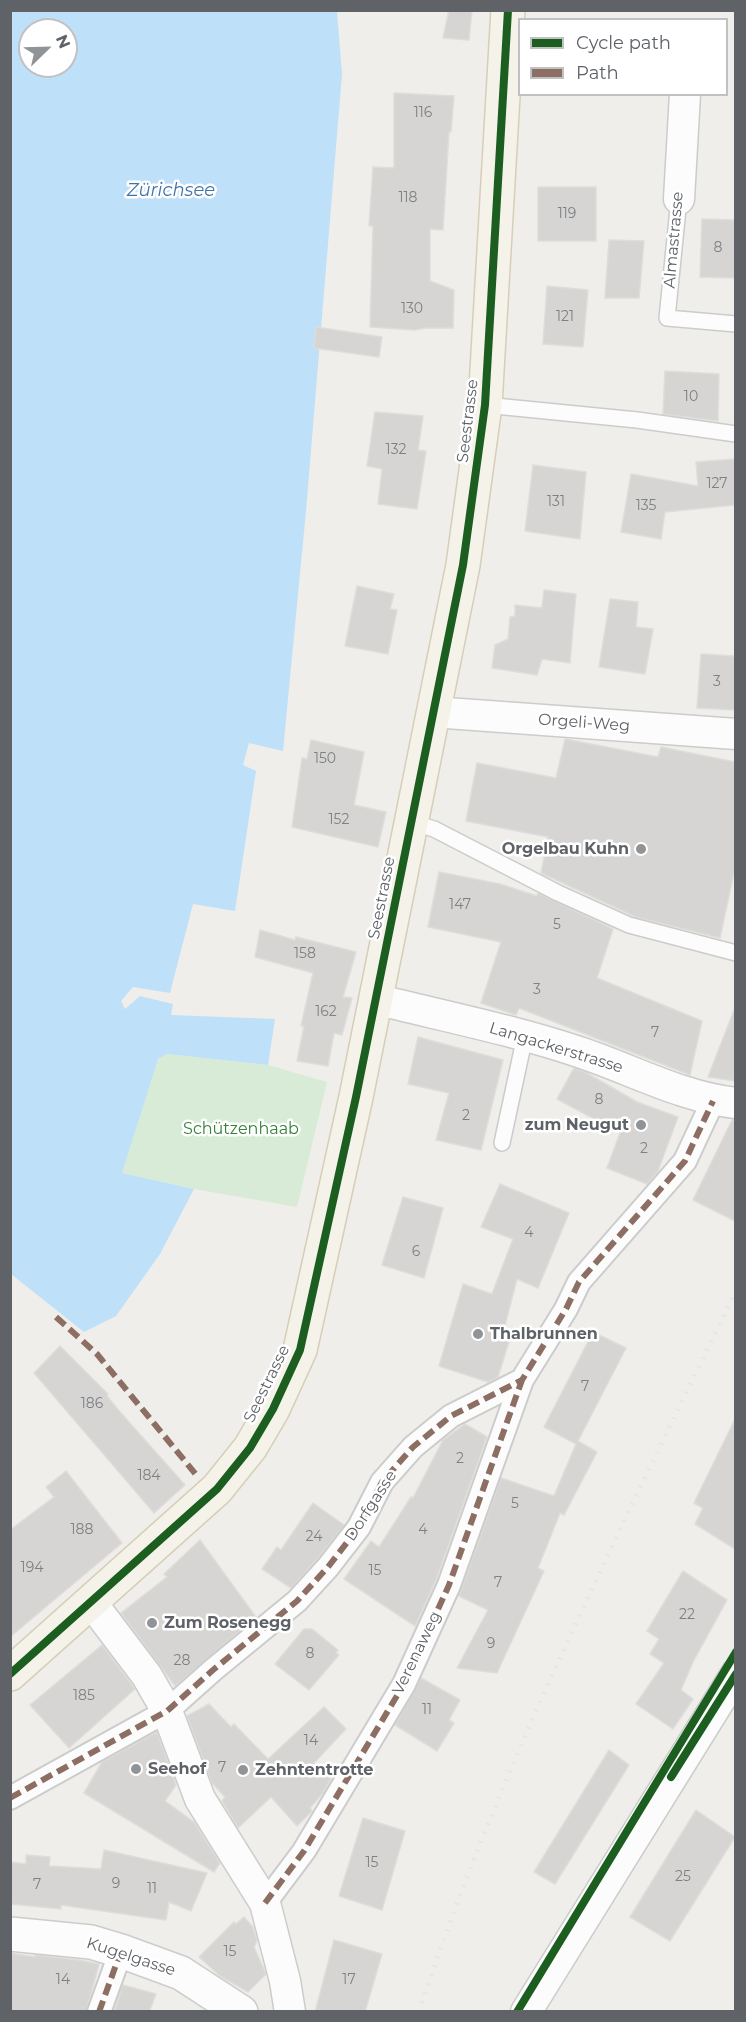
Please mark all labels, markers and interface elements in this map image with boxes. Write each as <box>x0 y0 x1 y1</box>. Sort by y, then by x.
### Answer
north arrow <box>18 18 78 78</box>
legend <box>518 18 728 96</box>
text: N <box>52 32 74 51</box>
text: Cycle path <box>576 32 671 54</box>
text: Path <box>576 62 619 84</box>
house number: 116 <box>414 105 432 121</box>
water label: Zürichsee <box>127 180 215 202</box>
house number: 118 <box>398 190 418 206</box>
street label: Almastrasse <box>660 191 688 289</box>
house number: 119 <box>558 206 576 222</box>
house number: 8 <box>714 240 722 256</box>
house number: 130 <box>401 301 423 317</box>
house number: 121 <box>556 309 574 325</box>
street label: Seestrasse <box>453 378 483 464</box>
house number: 10 <box>684 389 698 405</box>
house number: 132 <box>386 442 406 458</box>
house number: 127 <box>706 476 728 492</box>
house number: 131 <box>547 494 565 510</box>
house number: 135 <box>636 498 656 514</box>
house number: 3 <box>713 674 721 690</box>
street label: Orgeli-Weg <box>537 710 631 736</box>
house number: 150 <box>314 751 336 767</box>
house number: 152 <box>329 812 349 828</box>
place label: Orgelbau Kuhn <box>502 839 629 859</box>
marker: Orgelbau Kuhn <box>634 842 648 856</box>
street label: Seestrasse <box>365 855 399 941</box>
house number: 147 <box>449 897 471 913</box>
house number: 5 <box>553 917 561 933</box>
house number: 158 <box>294 946 316 962</box>
house number: 3 <box>533 982 541 998</box>
house number: 162 <box>315 1004 337 1020</box>
street label: Langackerstrasse <box>487 1018 625 1078</box>
house number: 7 <box>651 1025 659 1041</box>
house number: 8 <box>595 1092 603 1108</box>
house number: 2 <box>462 1108 470 1124</box>
place label: zum Neugut <box>525 1115 629 1135</box>
marker: zum Neugut <box>634 1118 648 1132</box>
park label: Schützenhaab <box>183 1119 299 1139</box>
house number: 2 <box>640 1141 648 1157</box>
house number: 4 <box>524 1225 534 1241</box>
house number: 6 <box>412 1244 420 1260</box>
place label: Thalbrunnen <box>490 1324 598 1344</box>
marker: Thalbrunnen <box>471 1327 485 1341</box>
street label: Seestrasse <box>240 1342 294 1426</box>
house number: 7 <box>581 1379 589 1395</box>
house number: 186 <box>81 1396 103 1412</box>
house number: 2 <box>456 1451 464 1467</box>
street label: Dorfgasse <box>341 1467 401 1545</box>
house number: 184 <box>137 1468 161 1484</box>
house number: 5 <box>511 1496 519 1512</box>
house number: 188 <box>71 1522 93 1538</box>
house number: 4 <box>418 1522 428 1538</box>
house number: 24 <box>306 1529 322 1545</box>
house number: 194 <box>21 1560 43 1576</box>
house number: 15 <box>369 1563 381 1579</box>
house number: 7 <box>494 1575 502 1591</box>
house number: 22 <box>679 1607 695 1623</box>
street label: Verenaweg <box>389 1608 445 1698</box>
place label: Zum Rosenegg <box>164 1613 291 1633</box>
marker: Zum Rosenegg <box>145 1616 159 1630</box>
house number: 9 <box>487 1636 495 1652</box>
house number: 8 <box>306 1646 314 1662</box>
house number: 28 <box>174 1653 190 1669</box>
house number: 185 <box>73 1688 95 1704</box>
house number: 11 <box>422 1702 432 1718</box>
house number: 14 <box>304 1733 318 1749</box>
place label: Seehof <box>148 1759 206 1779</box>
house number: 7 <box>218 1760 226 1776</box>
place label: Zehntentrotte <box>255 1760 373 1780</box>
marker: Seehof <box>129 1762 143 1776</box>
marker: Zehntentrotte <box>236 1763 250 1777</box>
house number: 15 <box>366 1855 378 1871</box>
house number: 25 <box>675 1869 691 1885</box>
house number: 9 <box>112 1876 120 1892</box>
house number: 7 <box>33 1877 41 1893</box>
house number: 11 <box>147 1881 157 1897</box>
street label: Kugelgasse <box>84 1934 178 1980</box>
house number: 15 <box>224 1944 236 1960</box>
house number: 14 <box>56 1972 70 1988</box>
house number: 17 <box>342 1972 356 1988</box>

